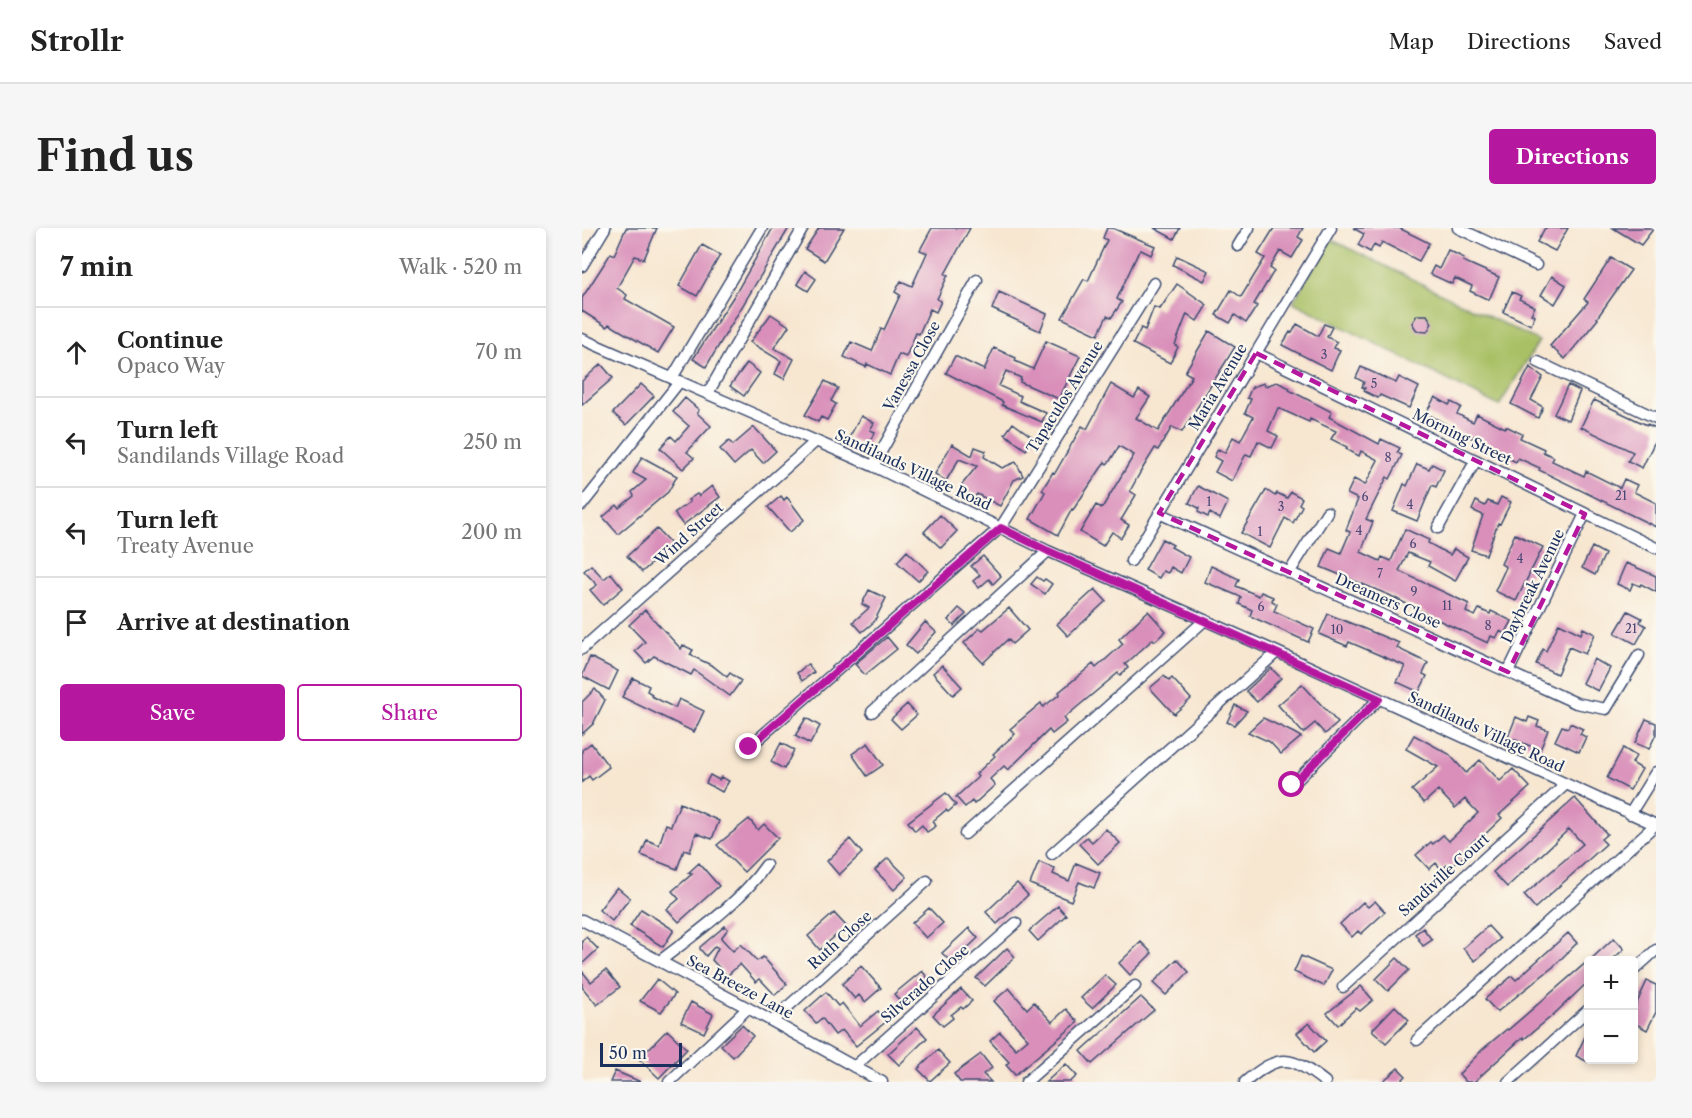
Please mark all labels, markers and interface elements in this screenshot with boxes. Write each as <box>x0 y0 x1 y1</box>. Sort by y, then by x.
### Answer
text: Strollr <box>30 24 124 58</box>
text: Map <box>1389 29 1434 54</box>
text: Directions <box>1467 29 1571 54</box>
text: Saved <box>1604 29 1662 54</box>
button: Directions <box>1489 129 1656 184</box>
text: Find us <box>36 130 194 182</box>
text: 7 min <box>60 251 133 283</box>
text: Walk · 520 m <box>399 255 522 279</box>
street label: Vanessa Close <box>879 317 944 415</box>
text: Continue <box>117 327 223 354</box>
icon: ahead <box>60 336 93 369</box>
street label: Tapaculos Avenue <box>1022 337 1107 456</box>
text: 70 m <box>476 340 522 364</box>
street label: Maria Avenue <box>1184 340 1251 434</box>
house number: 3 <box>1321 347 1327 362</box>
text: Opaco Way <box>117 354 225 378</box>
house number: 5 <box>1371 376 1377 391</box>
street label: Morning Street <box>1409 404 1516 469</box>
text: Turn left <box>117 417 218 444</box>
street label: Sandilands Village Road <box>832 425 994 514</box>
icon: left <box>60 426 93 459</box>
text: 250 m <box>463 430 522 454</box>
text: Sandilands Village Road <box>117 444 344 468</box>
house number: 8 <box>1384 450 1392 465</box>
house number: 21 <box>1615 488 1627 503</box>
house number: 6 <box>1361 489 1369 504</box>
house number: 1 <box>1206 494 1212 509</box>
street label: Wind Street <box>650 497 727 570</box>
house number: 4 <box>1407 497 1414 512</box>
house number: 3 <box>1278 499 1284 514</box>
text: Turn left <box>117 507 218 534</box>
icon: left <box>60 516 93 549</box>
text: 200 m <box>461 520 522 544</box>
house number: 4 <box>1356 523 1363 538</box>
house number: 1 <box>1257 524 1263 539</box>
street label: Daybreak Avenue <box>1497 526 1568 646</box>
text: Treaty Avenue <box>117 534 254 558</box>
house number: 6 <box>1409 536 1417 551</box>
house number: 4 <box>1517 551 1524 566</box>
house number: 7 <box>1377 566 1383 581</box>
street label: Dreamers Close <box>1332 569 1444 632</box>
house number: 9 <box>1410 584 1418 599</box>
house number: 11 <box>1442 598 1452 613</box>
house number: 6 <box>1257 599 1265 614</box>
icon: arrive <box>60 606 93 639</box>
text: Arrive at destination <box>117 609 350 636</box>
house number: 8 <box>1484 618 1492 633</box>
house number: 21 <box>1625 621 1637 636</box>
house number: 10 <box>1331 622 1343 637</box>
button: Save <box>60 684 285 741</box>
button: Share <box>297 684 522 741</box>
street label: Sandilands Village Road <box>1405 687 1567 776</box>
route end <box>735 733 761 759</box>
route start <box>1278 771 1304 797</box>
street label: Sandiville Court <box>1394 829 1493 920</box>
street label: Ruth Close <box>804 906 875 973</box>
street label: Silverado Close <box>877 940 973 1027</box>
street label: Sea Breeze Lane <box>684 950 797 1023</box>
map controls <box>1584 956 1638 1064</box>
button: + <box>1584 956 1638 1010</box>
button: − <box>1584 1010 1638 1064</box>
scale bar <box>600 1040 682 1068</box>
text: 50 m <box>609 1043 647 1063</box>

